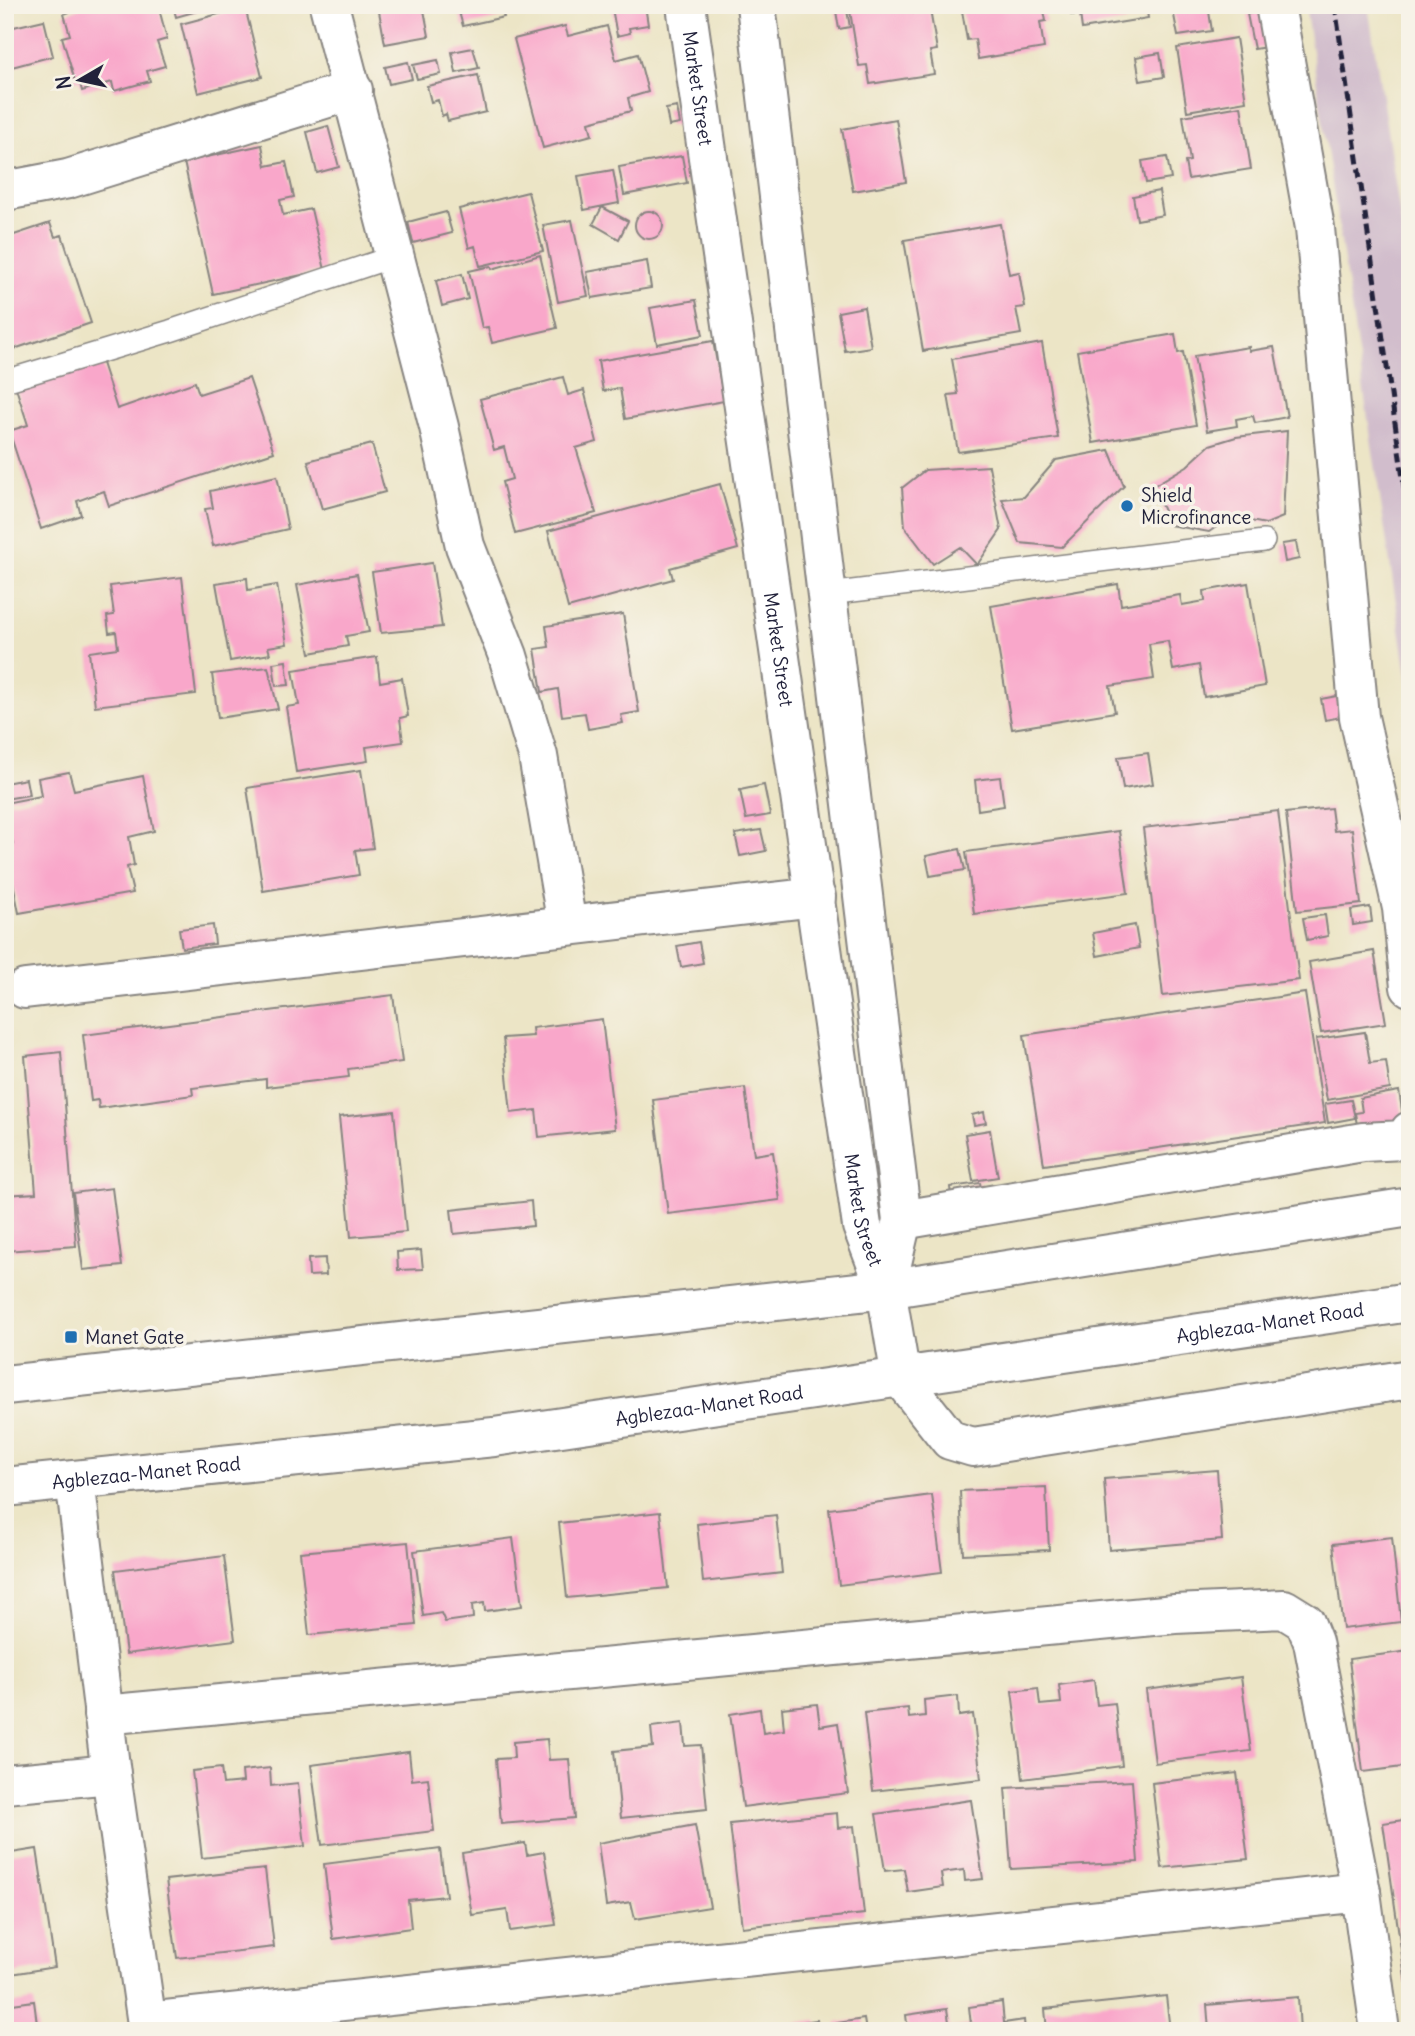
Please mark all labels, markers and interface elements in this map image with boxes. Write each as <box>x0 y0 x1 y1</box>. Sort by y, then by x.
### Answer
street label: Market Street <box>678 29 718 147</box>
north arrow <box>46 46 116 116</box>
text: N <box>50 74 76 91</box>
place label: Shield Microfinance <box>1141 483 1251 529</box>
marker: Shield Microfinance <box>1119 498 1135 514</box>
street label: Market Street <box>759 591 799 708</box>
street label: Market Street <box>840 1152 888 1270</box>
street label: Agblezaa-Manet Road <box>1175 1297 1365 1348</box>
place label: Manet Gate <box>85 1325 184 1349</box>
marker: Manet Gate <box>63 1329 79 1345</box>
street label: Agblezaa-Manet Road <box>614 1380 804 1431</box>
street label: Agblezaa-Manet Road <box>51 1451 242 1494</box>

